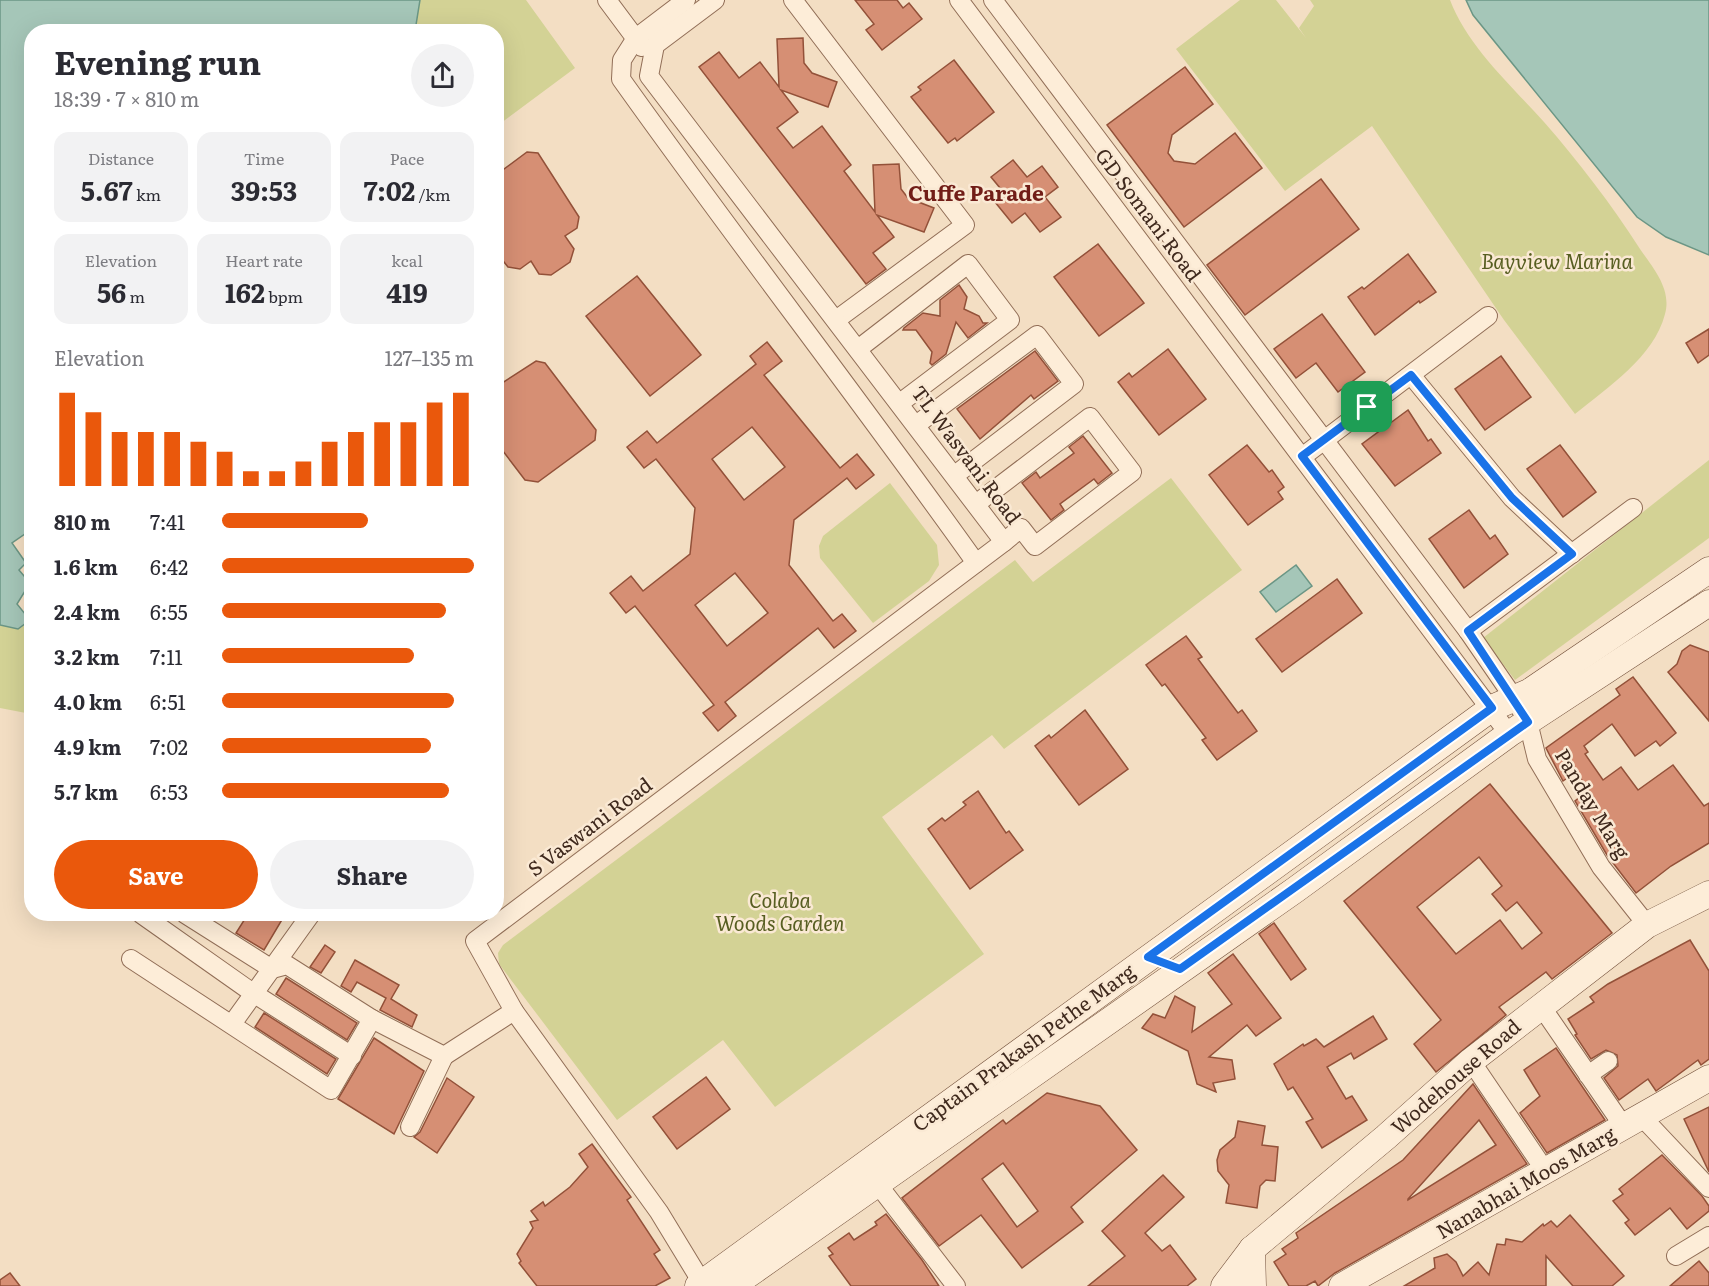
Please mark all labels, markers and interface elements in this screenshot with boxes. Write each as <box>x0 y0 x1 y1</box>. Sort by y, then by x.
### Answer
text: Evening run <box>54 36 261 85</box>
button: share <box>411 44 474 107</box>
text: 18:39 · 7 × 810 m <box>54 83 199 113</box>
street label: GD Somani Road <box>1089 141 1210 287</box>
text: Distance <box>88 146 154 170</box>
text: Time <box>244 146 284 170</box>
text: Pace <box>390 146 424 170</box>
text: 5.67 <box>81 170 133 209</box>
text: 39:53 <box>231 170 297 209</box>
text: 7:02 <box>363 170 415 209</box>
district label: Cuffe Parade <box>908 176 1044 207</box>
text: km <box>133 182 161 206</box>
text: /km <box>415 182 451 206</box>
park label: Bayview Marina <box>1481 245 1634 275</box>
text: Elevation <box>85 248 157 272</box>
text: Heart rate <box>225 248 303 272</box>
text: kcal <box>391 248 423 272</box>
text: 56 <box>97 272 126 311</box>
text: 162 <box>225 272 265 311</box>
text: 419 <box>386 272 428 311</box>
text: m <box>126 284 145 308</box>
text: bpm <box>265 284 303 308</box>
text: Elevation <box>54 342 144 372</box>
text: 127–135 m <box>385 342 474 372</box>
street label: TL Wasvani Road <box>905 378 1030 530</box>
pin <box>1341 381 1392 432</box>
icon: arrive <box>1350 390 1383 423</box>
text: 810 m <box>54 506 110 536</box>
text: 7:41 <box>150 506 185 536</box>
text: 1.6 km <box>54 551 118 581</box>
text: 6:42 <box>150 551 188 581</box>
text: 2.4 km <box>54 596 120 626</box>
text: 6:55 <box>150 596 188 626</box>
text: 3.2 km <box>54 641 120 671</box>
text: 7:11 <box>150 641 183 671</box>
text: 4.0 km <box>54 686 122 716</box>
text: 6:51 <box>150 686 186 716</box>
text: 4.9 km <box>54 731 122 761</box>
text: 7:02 <box>150 731 188 761</box>
street label: Panday Marg <box>1549 742 1639 865</box>
street label: S Vaswani Road <box>520 769 657 882</box>
text: 5.7 km <box>54 776 118 806</box>
text: 6:53 <box>150 776 188 806</box>
button: Save <box>54 840 258 909</box>
button: Share <box>270 840 474 909</box>
park label: Colaba Woods Garden <box>715 884 845 937</box>
street label: Captain Prakash Pethe Marg <box>905 955 1141 1138</box>
street label: Wodehouse Road <box>1383 1011 1526 1140</box>
street label: Nanabhai Moos Marg <box>1430 1117 1621 1245</box>

